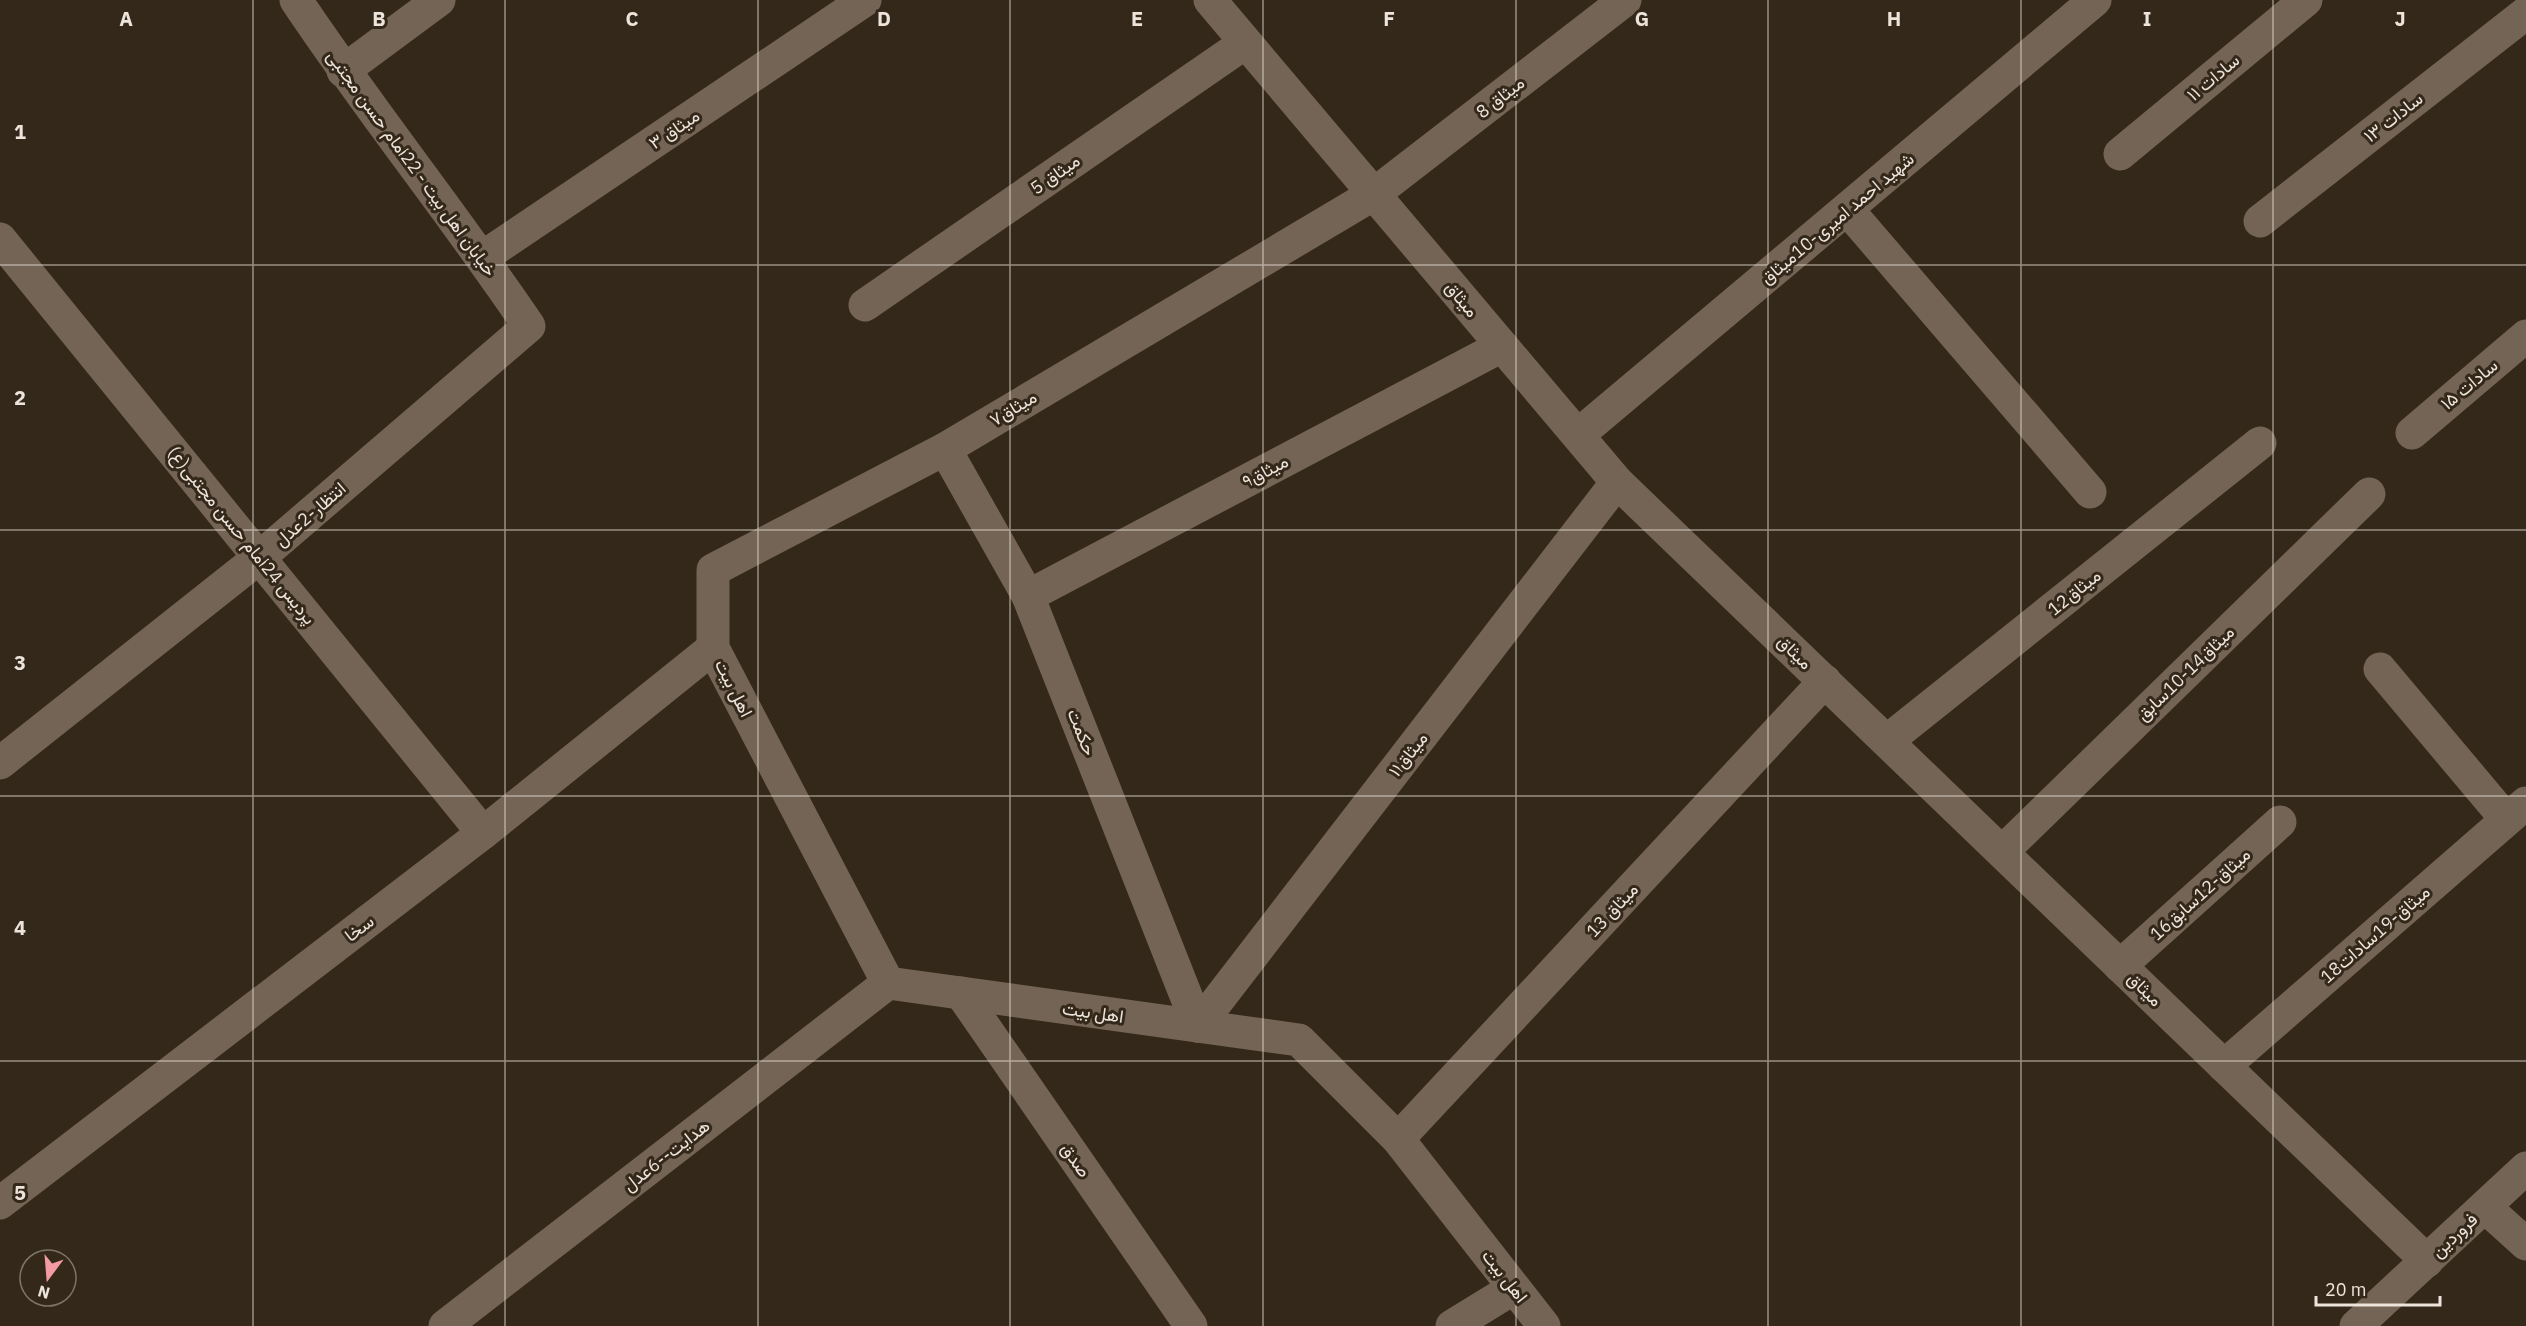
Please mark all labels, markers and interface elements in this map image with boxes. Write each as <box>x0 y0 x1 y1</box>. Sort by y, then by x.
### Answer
text: A <box>119 5 133 32</box>
text: B <box>372 5 386 32</box>
text: C <box>625 5 639 32</box>
text: D <box>877 5 891 32</box>
text: E <box>1131 5 1143 32</box>
text: F <box>1383 5 1395 32</box>
text: G <box>1635 5 1649 32</box>
text: H <box>1887 5 1901 32</box>
text: I <box>2143 5 2151 32</box>
text: J <box>2394 5 2406 32</box>
street label: خیابان اهل بیت - 22امام حسن مجتبی <box>321 45 502 281</box>
street label: سادات ۱۱ <box>2182 48 2244 106</box>
street label: میثاق 8 <box>1471 71 1529 123</box>
street label: سادات ۱۳ <box>2359 87 2427 147</box>
street label: میثاق ۳ <box>644 104 704 154</box>
text: 1 <box>14 118 26 145</box>
street label: شهید احمد امیری-10میثاق <box>1756 147 1918 289</box>
street label: میثاق 5 <box>1026 149 1084 199</box>
street label: میثاق <box>1440 276 1484 322</box>
street label: سادات ۱۵ <box>2436 353 2502 415</box>
text: 2 <box>14 384 26 411</box>
street label: میثاق۷ <box>985 385 1041 431</box>
street label: پردیس 24امام حسن مجتبی(ع) <box>162 441 321 630</box>
street label: میثاق۹ <box>1238 449 1292 493</box>
street label: انتظار-2عدل <box>270 477 350 551</box>
street label: 12میثاق <box>2043 564 2105 620</box>
street label: میثاق14-10سابق <box>2131 620 2239 726</box>
street label: میثاق <box>1773 630 1817 674</box>
text: 3 <box>14 649 26 676</box>
street label: اهل بیت <box>710 655 758 721</box>
street label: حکمت <box>1062 705 1102 759</box>
street label: میثاق۱۱ <box>1383 727 1433 781</box>
street label: 16میثاق-12سابق <box>2145 843 2255 945</box>
street label: میثاق 13 <box>1581 878 1643 942</box>
street label: 18میثاق-19سادات <box>2315 880 2435 988</box>
street label: سخا <box>340 909 378 947</box>
text: 4 <box>14 914 26 941</box>
street label: میثاق <box>2123 967 2167 1011</box>
street label: اهل بیت <box>1061 996 1125 1028</box>
street label: هدایت--6عدل <box>618 1114 714 1196</box>
street label: صدق <box>1056 1138 1096 1182</box>
text: 5 <box>14 1179 26 1206</box>
street label: فروردین <box>2426 1208 2482 1262</box>
street label: اهل بیت <box>1477 1245 1533 1307</box>
north arrow <box>18 1248 78 1308</box>
scale bar <box>2316 1269 2440 1307</box>
text: 20 m <box>2325 1278 2367 1301</box>
text: N <box>36 1281 52 1304</box>

